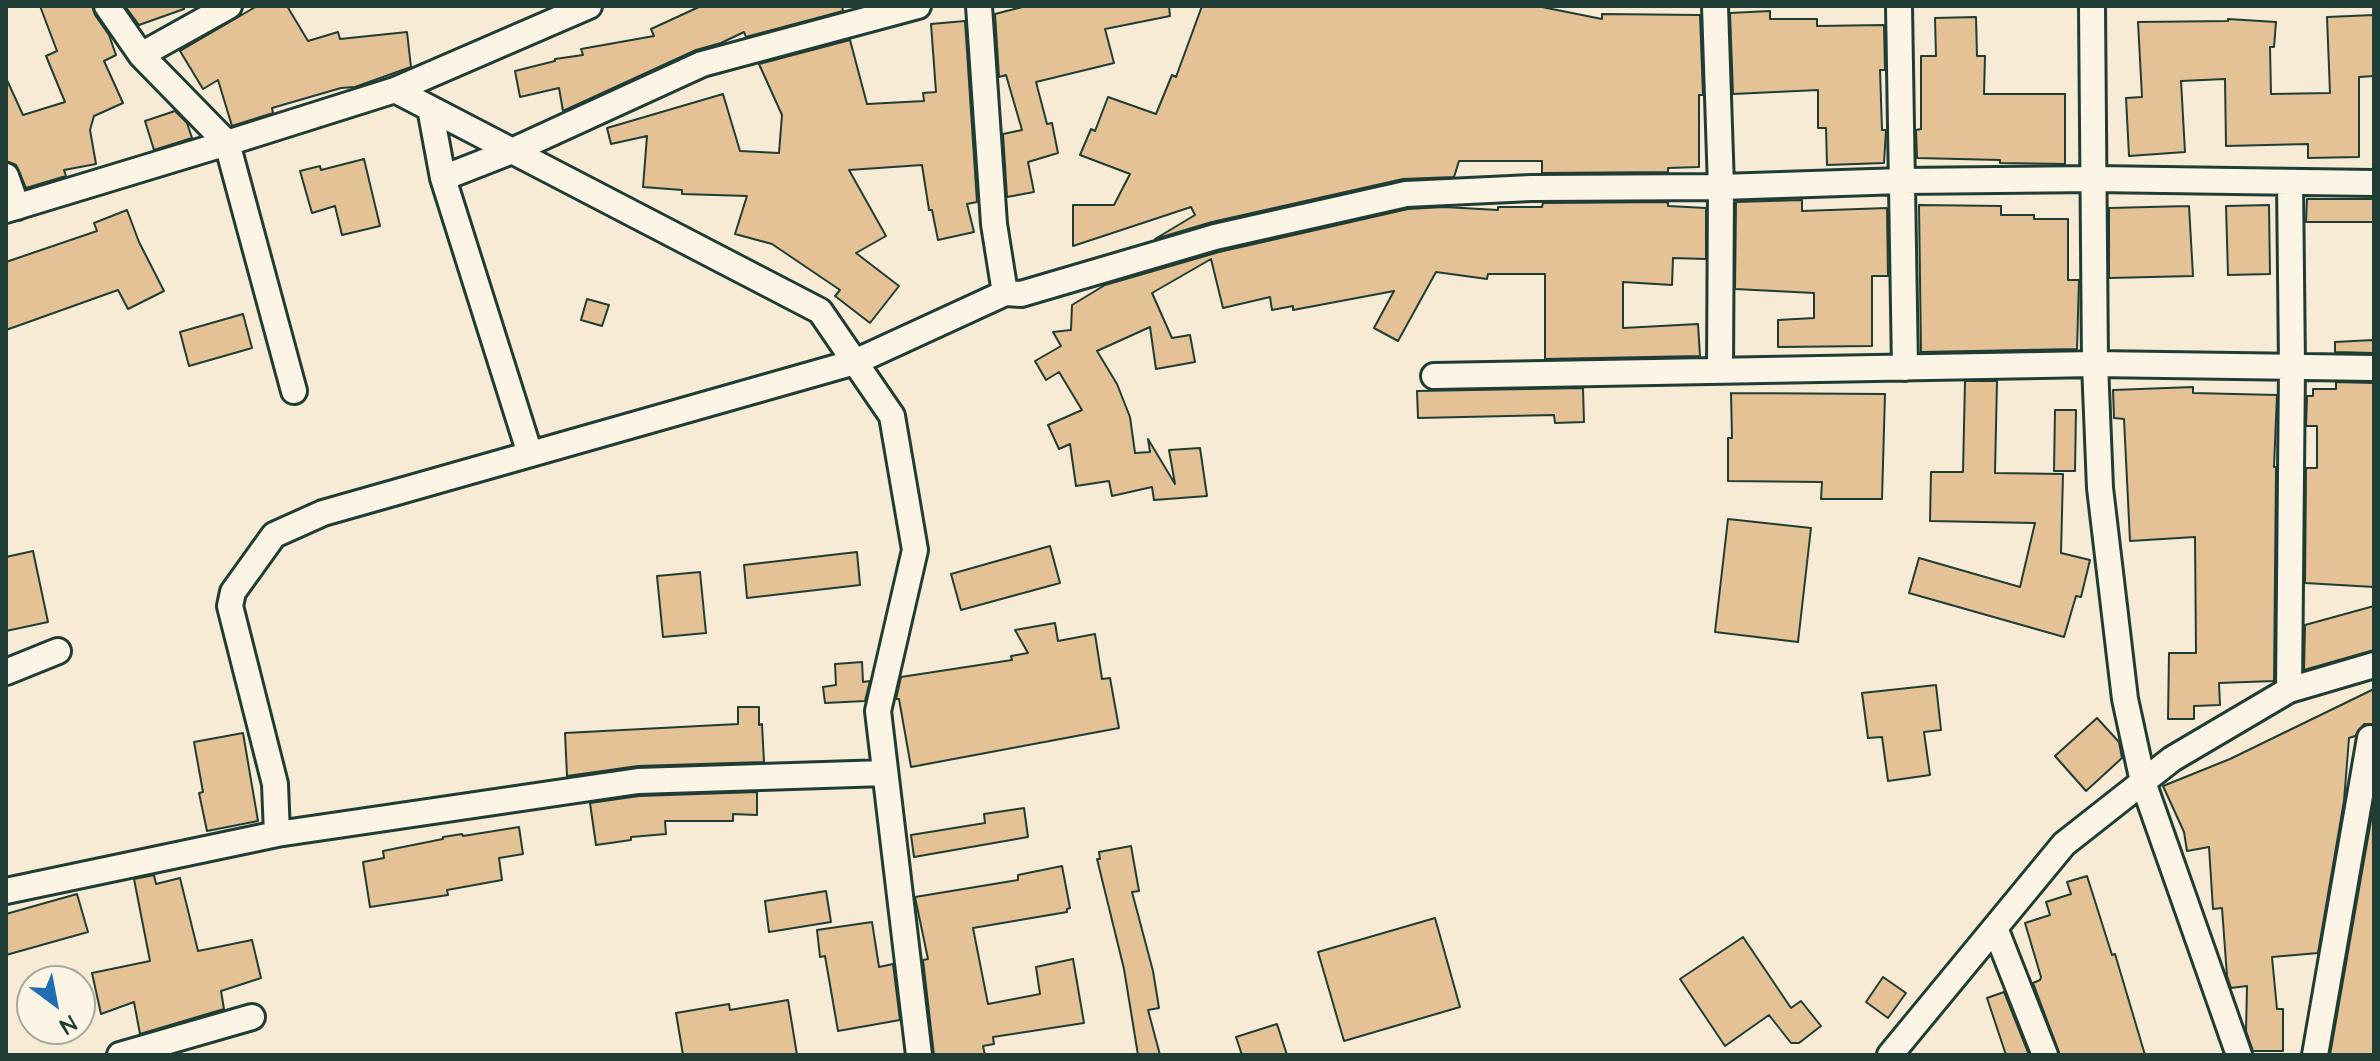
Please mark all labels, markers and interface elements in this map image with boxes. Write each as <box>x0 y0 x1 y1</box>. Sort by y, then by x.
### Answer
north arrow <box>16 965 96 1045</box>
text: N <box>54 1007 82 1041</box>

